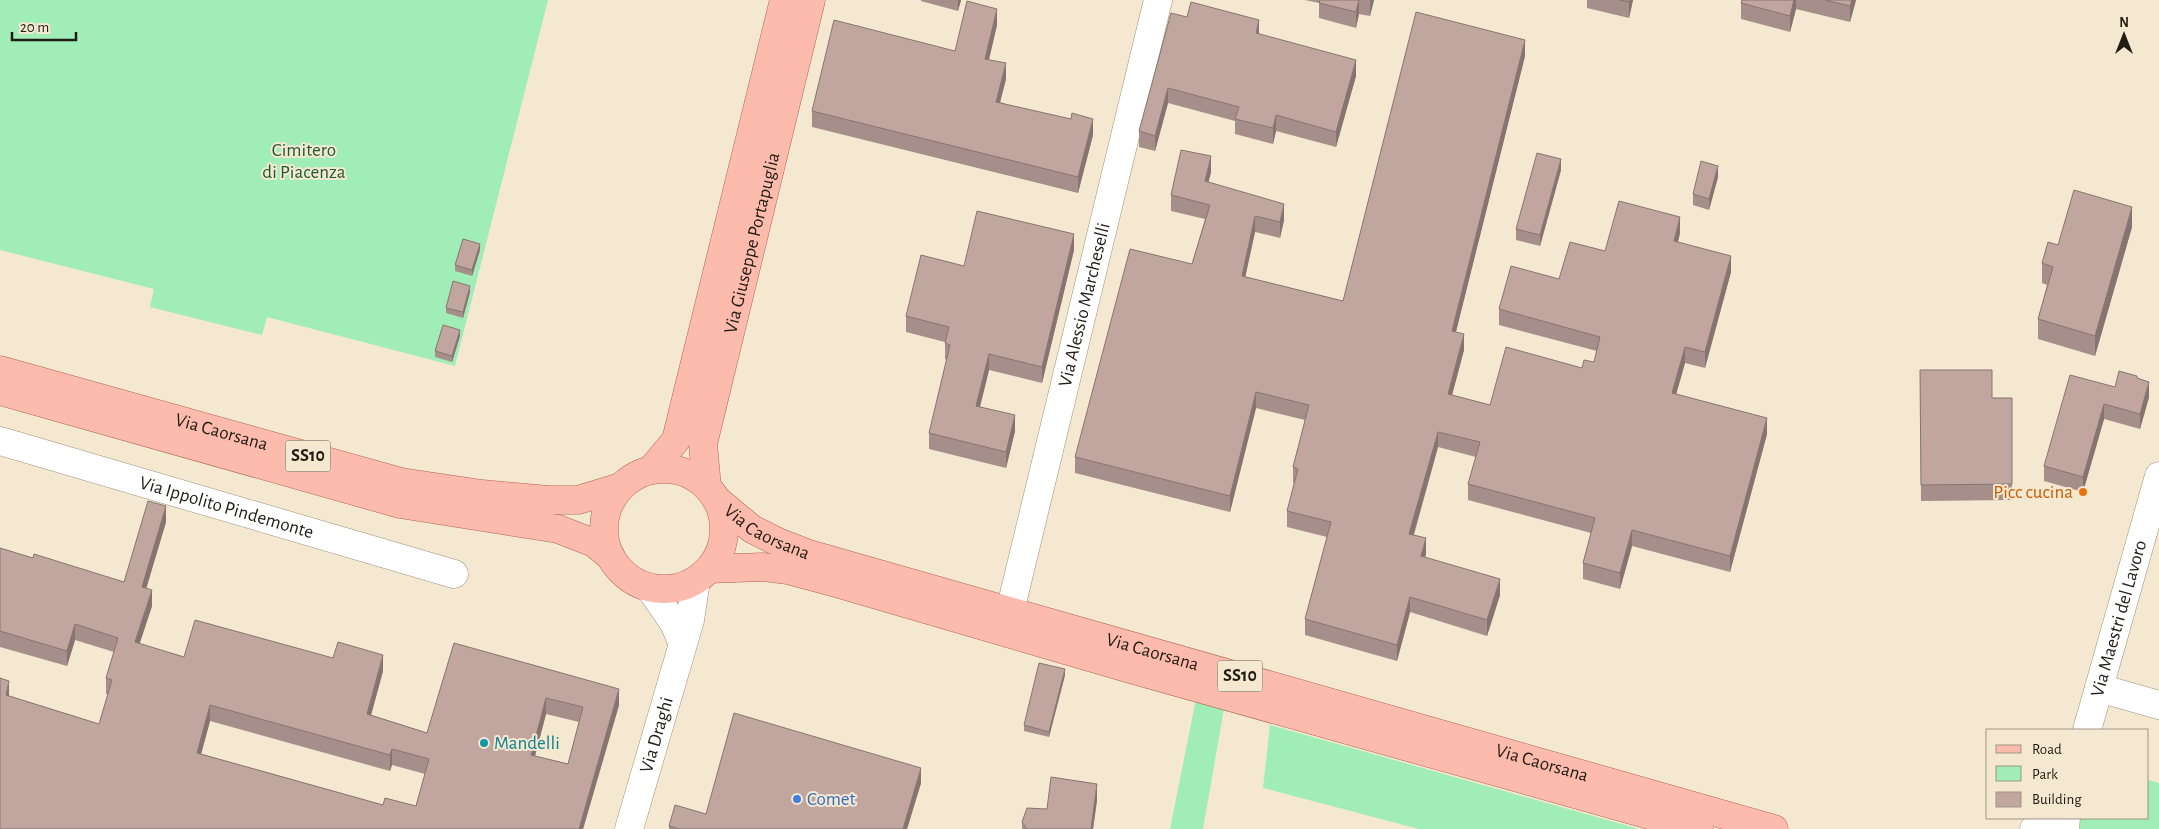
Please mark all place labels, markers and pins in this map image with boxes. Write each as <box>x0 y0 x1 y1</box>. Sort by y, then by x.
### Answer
place label: Picc cucina <box>1993 483 2073 502</box>
marker: Picc cucina <box>2077 486 2089 498</box>
place label: Mandelli <box>494 734 560 753</box>
marker: Mandelli <box>478 737 490 749</box>
place label: Comet <box>807 790 856 809</box>
marker: Comet <box>791 793 803 805</box>

